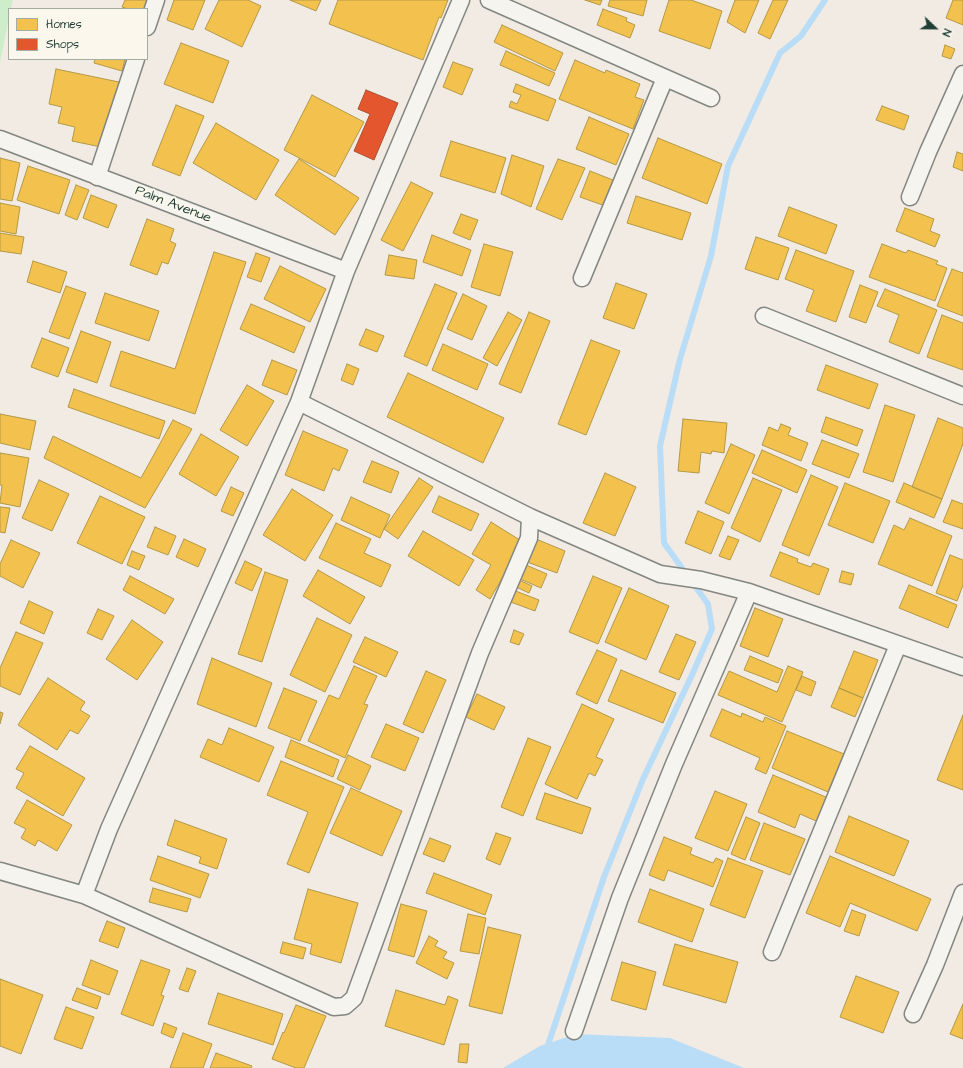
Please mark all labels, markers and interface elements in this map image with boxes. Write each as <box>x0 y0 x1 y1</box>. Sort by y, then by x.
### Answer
legend <box>8 8 148 60</box>
north arrow <box>915 8 955 48</box>
text: Homes <box>46 16 82 33</box>
text: N <box>938 27 955 39</box>
text: Shops <box>46 36 79 53</box>
street label: Palm Avenue <box>133 183 213 227</box>

